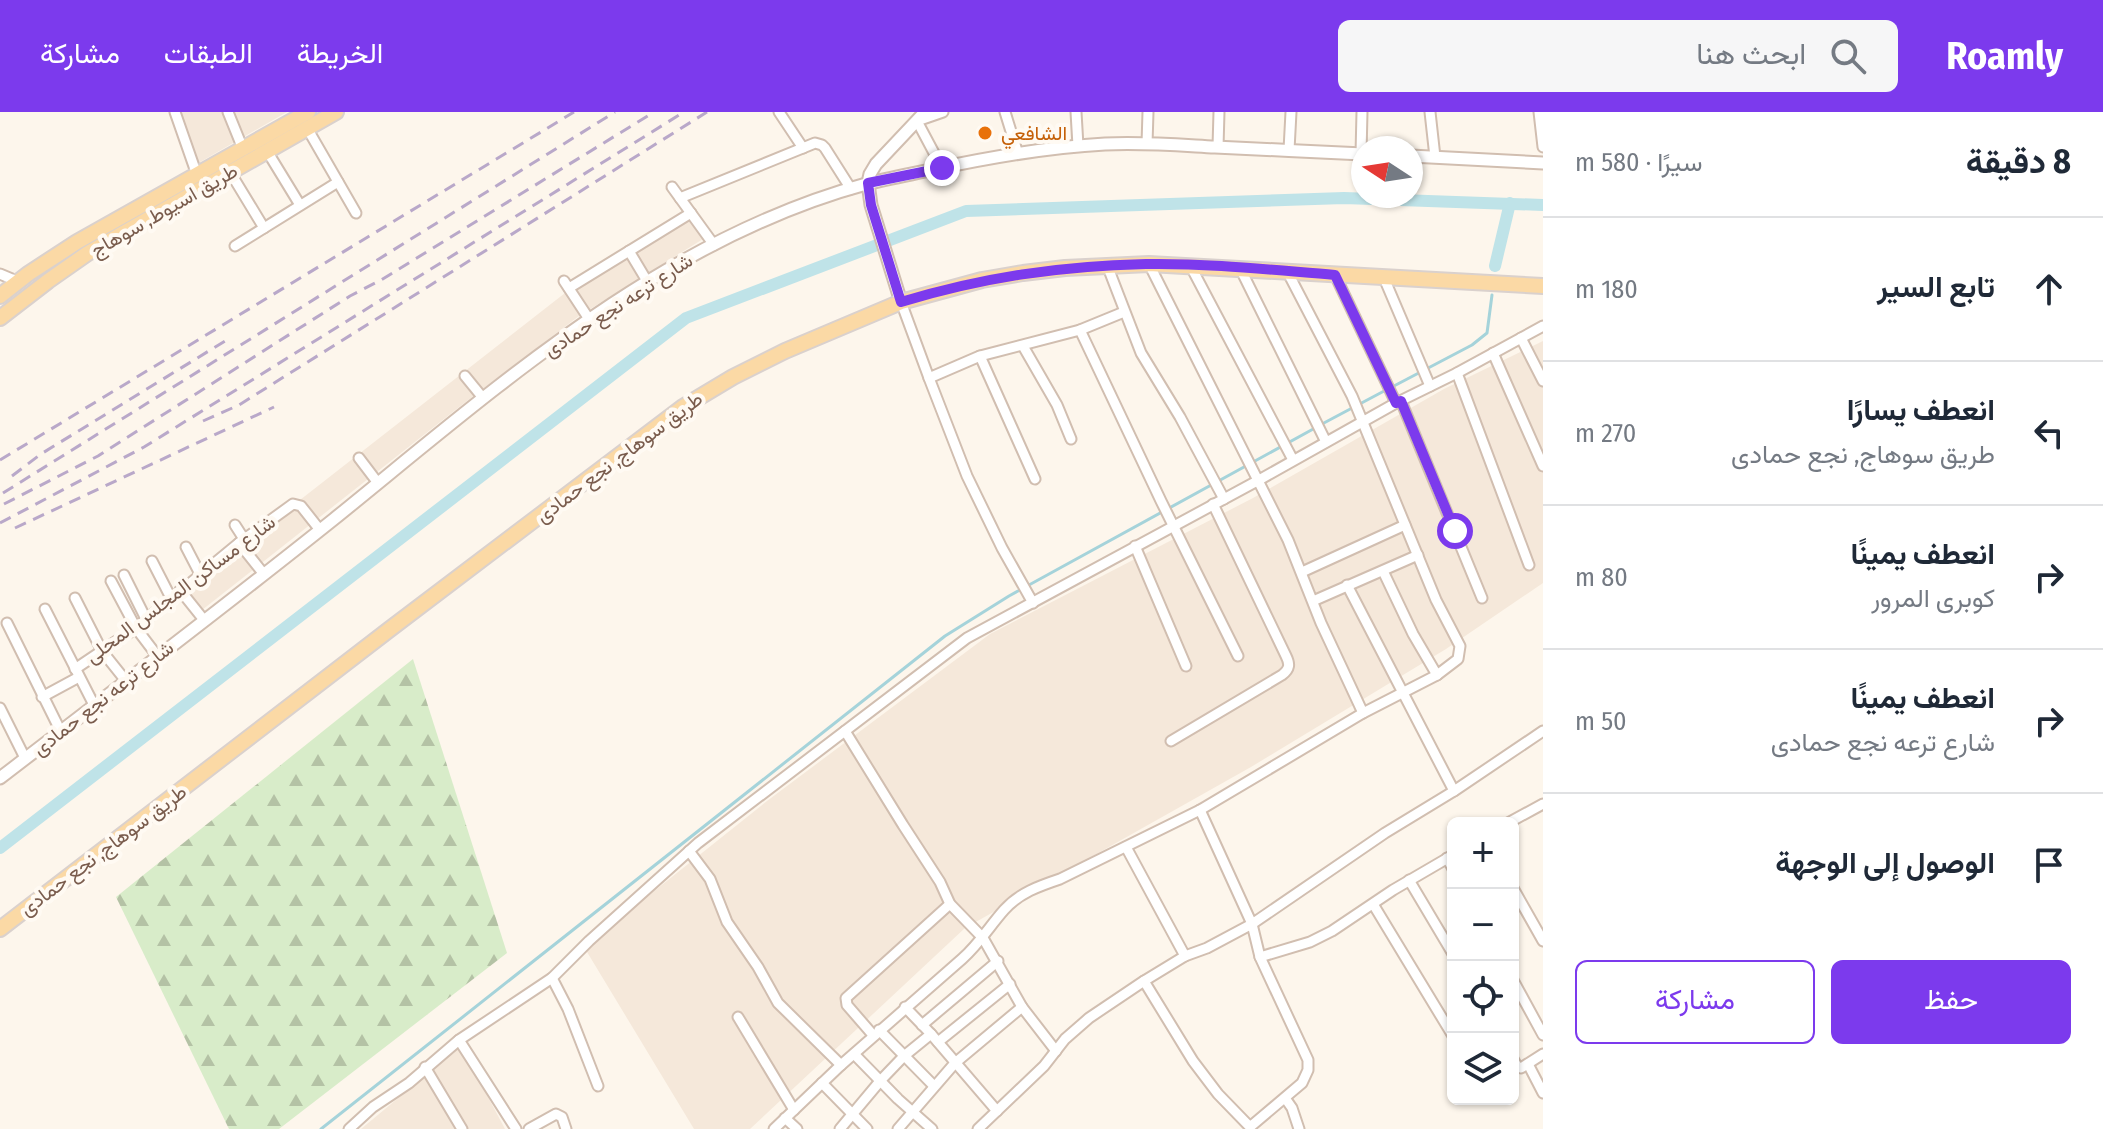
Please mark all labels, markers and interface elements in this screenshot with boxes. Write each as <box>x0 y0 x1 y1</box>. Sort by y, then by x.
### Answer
search box <box>1338 20 1898 92</box>
text: Roamly <box>1946 33 2063 79</box>
icon: search <box>1826 34 1870 78</box>
text: ابحث هنا <box>1696 36 1806 72</box>
text: مشاركة <box>40 37 120 70</box>
text: الطبقات <box>164 37 253 70</box>
text: الخريطة <box>297 37 383 70</box>
place label: الشافعي <box>1001 121 1067 150</box>
marker: الشافعي <box>976 124 994 142</box>
north arrow <box>1351 136 1423 208</box>
text: 8 دقيقة <box>1966 141 2071 182</box>
text: سيرًا · 580 m <box>1575 147 1702 178</box>
route end <box>924 150 960 186</box>
street label: طريق اسيوط, سوهاج <box>86 158 243 264</box>
street label: شارع ترعه نجع حمادى <box>539 248 698 364</box>
icon: ahead <box>2027 267 2071 311</box>
text: تابع السير <box>1877 269 1995 305</box>
text: 180 m <box>1575 274 1638 305</box>
street label: طريق سوهاج, نجع حمادى <box>531 386 708 529</box>
text: انعطف يسارًا <box>1847 392 1995 428</box>
icon: left <box>2027 411 2071 455</box>
text: 270 m <box>1575 418 1636 449</box>
text: طريق سوهاج, نجع حمادى <box>1731 439 1995 470</box>
street label: شارع مساكن المجلس المحلى <box>80 510 281 670</box>
route start <box>1437 513 1473 549</box>
text: انعطف يمينًا <box>1850 536 1995 572</box>
icon: right <box>2027 555 2071 599</box>
text: 80 m <box>1575 562 1628 593</box>
text: كوبرى المرور <box>1871 583 1995 614</box>
street label: شارع ترعه نجع حمادى <box>28 635 180 762</box>
text: انعطف يمينًا <box>1850 680 1995 716</box>
icon: right <box>2027 699 2071 743</box>
text: 50 m <box>1575 706 1627 737</box>
text: شارع ترعه نجع حمادى <box>1771 727 1995 758</box>
street label: طريق سوهاج, نجع حمادى <box>15 779 192 922</box>
map controls <box>1447 817 1519 1105</box>
button: + <box>1447 817 1519 889</box>
icon: arrive <box>2027 843 2071 887</box>
text: الوصول إلى الوجهة <box>1775 845 1995 881</box>
button: − <box>1447 889 1519 961</box>
button: مشاركة <box>1575 960 1815 1044</box>
button: حفظ <box>1831 960 2071 1044</box>
button: locate <box>1447 961 1519 1033</box>
button: layers <box>1447 1033 1519 1105</box>

